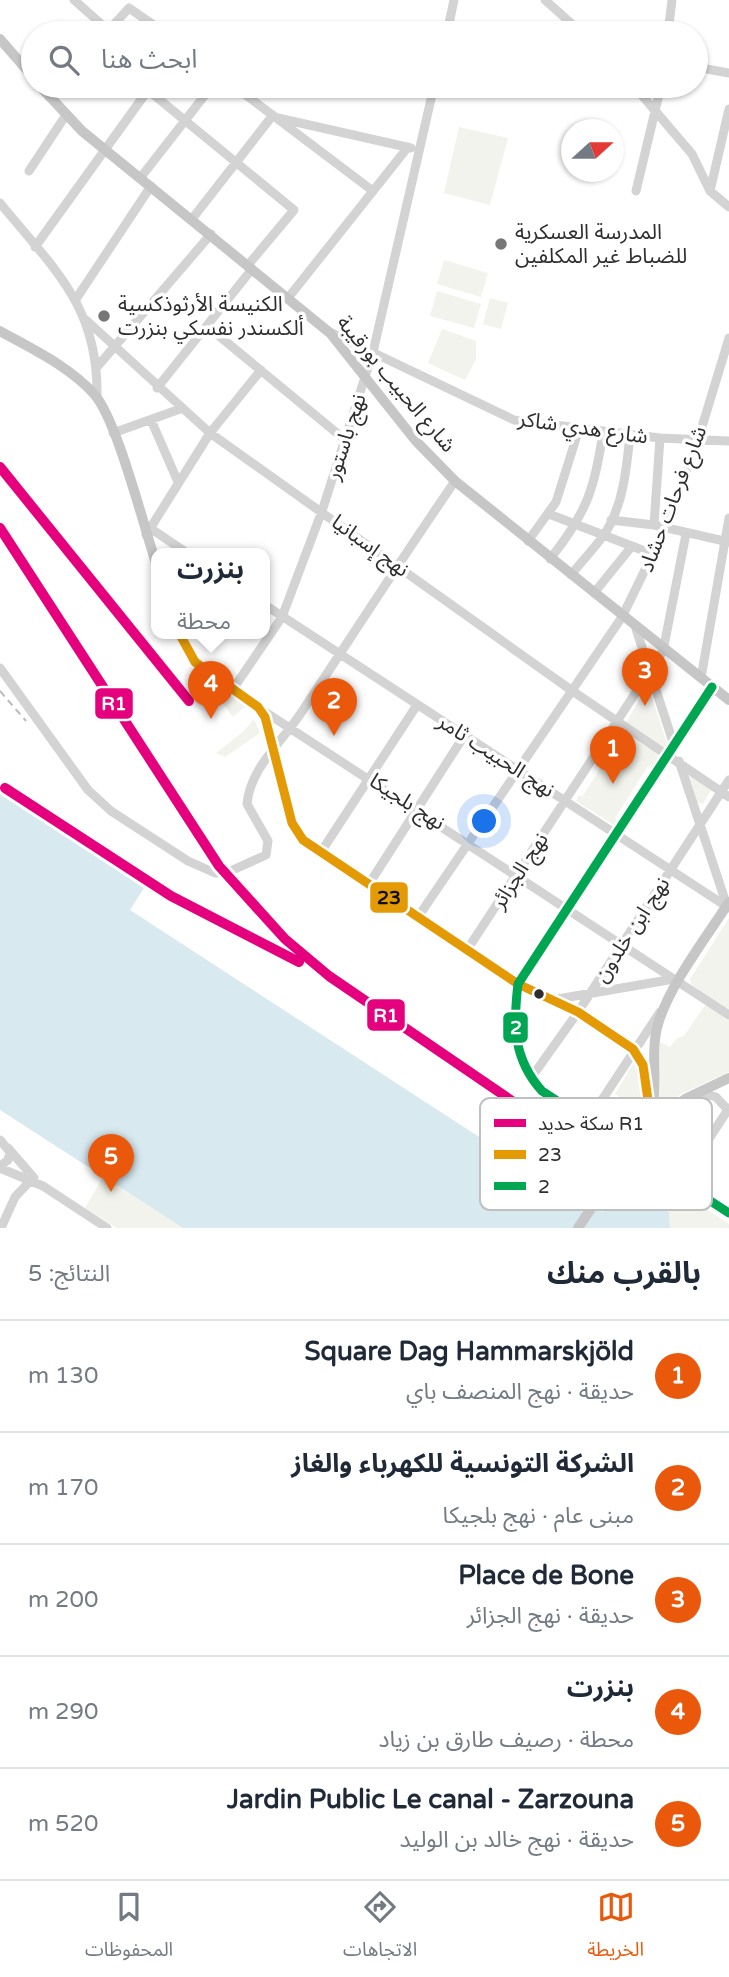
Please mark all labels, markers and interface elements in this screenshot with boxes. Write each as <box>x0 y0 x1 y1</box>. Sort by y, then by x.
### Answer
search box <box>21 21 708 98</box>
icon: search <box>45 41 83 79</box>
text: ابحث هنا <box>101 44 197 75</box>
north arrow <box>561 119 624 182</box>
place label: المدرسة العسكرية للضباط غير المكلفين <box>515 220 687 269</box>
marker: المدرسة العسكرية للضباط غير المكلفين <box>493 236 509 252</box>
place label: الكنيسة الأرثوذكسية ألكسندر نفسكي بنزرت <box>118 292 304 343</box>
marker: الكنيسة الأرثوذكسية ألكسندر نفسكي بنزرت <box>96 308 112 324</box>
street label: شارع الحبيب بورقيبة <box>330 310 461 459</box>
street label: نهج باستور <box>320 391 374 485</box>
street label: شارع هدي شاكر <box>515 406 649 452</box>
street label: شارع فرحات حشاد <box>634 422 714 576</box>
street label: نهج إسبانيا <box>325 510 414 584</box>
popup <box>151 548 270 639</box>
text: بنزرت <box>177 554 244 585</box>
text: محطة <box>177 608 231 636</box>
pin: 3 <box>622 648 668 706</box>
pin: 4 <box>188 661 234 719</box>
pin: 2 <box>311 678 357 736</box>
line badge: R1 <box>94 687 134 720</box>
text: R1 <box>101 693 127 715</box>
street label: نهج الحبيب ثامر <box>431 708 559 805</box>
pin: 1 <box>590 726 636 784</box>
street label: نهج بلجيكا <box>363 768 450 837</box>
your location <box>467 804 501 838</box>
street label: نهج الجزائر <box>486 828 556 916</box>
street label: نهج ابن خلدون <box>589 873 677 988</box>
line badge: 23 <box>369 881 409 914</box>
text: 23 <box>377 887 401 909</box>
unlabelled marker <box>532 987 546 1001</box>
line badge: R1 <box>366 998 406 1032</box>
text: R1 <box>373 1005 399 1027</box>
line badge: 2 <box>502 1011 529 1044</box>
text: 2 <box>510 1017 522 1039</box>
legend <box>480 1098 712 1210</box>
text: سكة حديد R1 <box>538 1113 644 1135</box>
pin: 5 <box>88 1134 134 1192</box>
text: 23 <box>538 1144 562 1166</box>
text: 2 <box>538 1176 550 1198</box>
text: بالقرب منك <box>547 1255 701 1292</box>
text: النتائج: 5 <box>28 1260 110 1288</box>
text: Square Dag Hammarskjöld <box>305 1336 634 1367</box>
text: 130 m <box>28 1362 98 1390</box>
text: 1 <box>671 1362 685 1390</box>
text: حديقة · نهج المنصف باي <box>406 1378 634 1406</box>
text: الشركة التونسية للكهرباء والغاز <box>291 1448 634 1479</box>
text: 170 m <box>28 1474 98 1502</box>
text: 2 <box>671 1474 685 1502</box>
text: مبنى عام · نهج بلجيكا <box>442 1502 634 1530</box>
text: Place de Bone <box>458 1560 634 1591</box>
text: 200 m <box>28 1586 98 1614</box>
text: 3 <box>671 1586 685 1614</box>
text: حديقة · نهج الجزائر <box>467 1602 634 1630</box>
text: بنزرت <box>567 1672 634 1703</box>
text: 290 m <box>28 1698 98 1726</box>
text: 4 <box>671 1698 685 1726</box>
text: محطة · رصيف طارق بن زياد <box>378 1726 634 1754</box>
text: Jardin Public Le canal - Zarzouna <box>227 1784 634 1815</box>
text: 520 m <box>28 1810 98 1838</box>
text: 5 <box>671 1810 685 1838</box>
text: حديقة · نهج خالد بن الوليد <box>400 1826 634 1854</box>
tab: المحفوظات <box>85 1888 173 1970</box>
tab: الاتجاهات <box>343 1888 417 1970</box>
tab: الخريطة <box>587 1888 644 1970</box>

